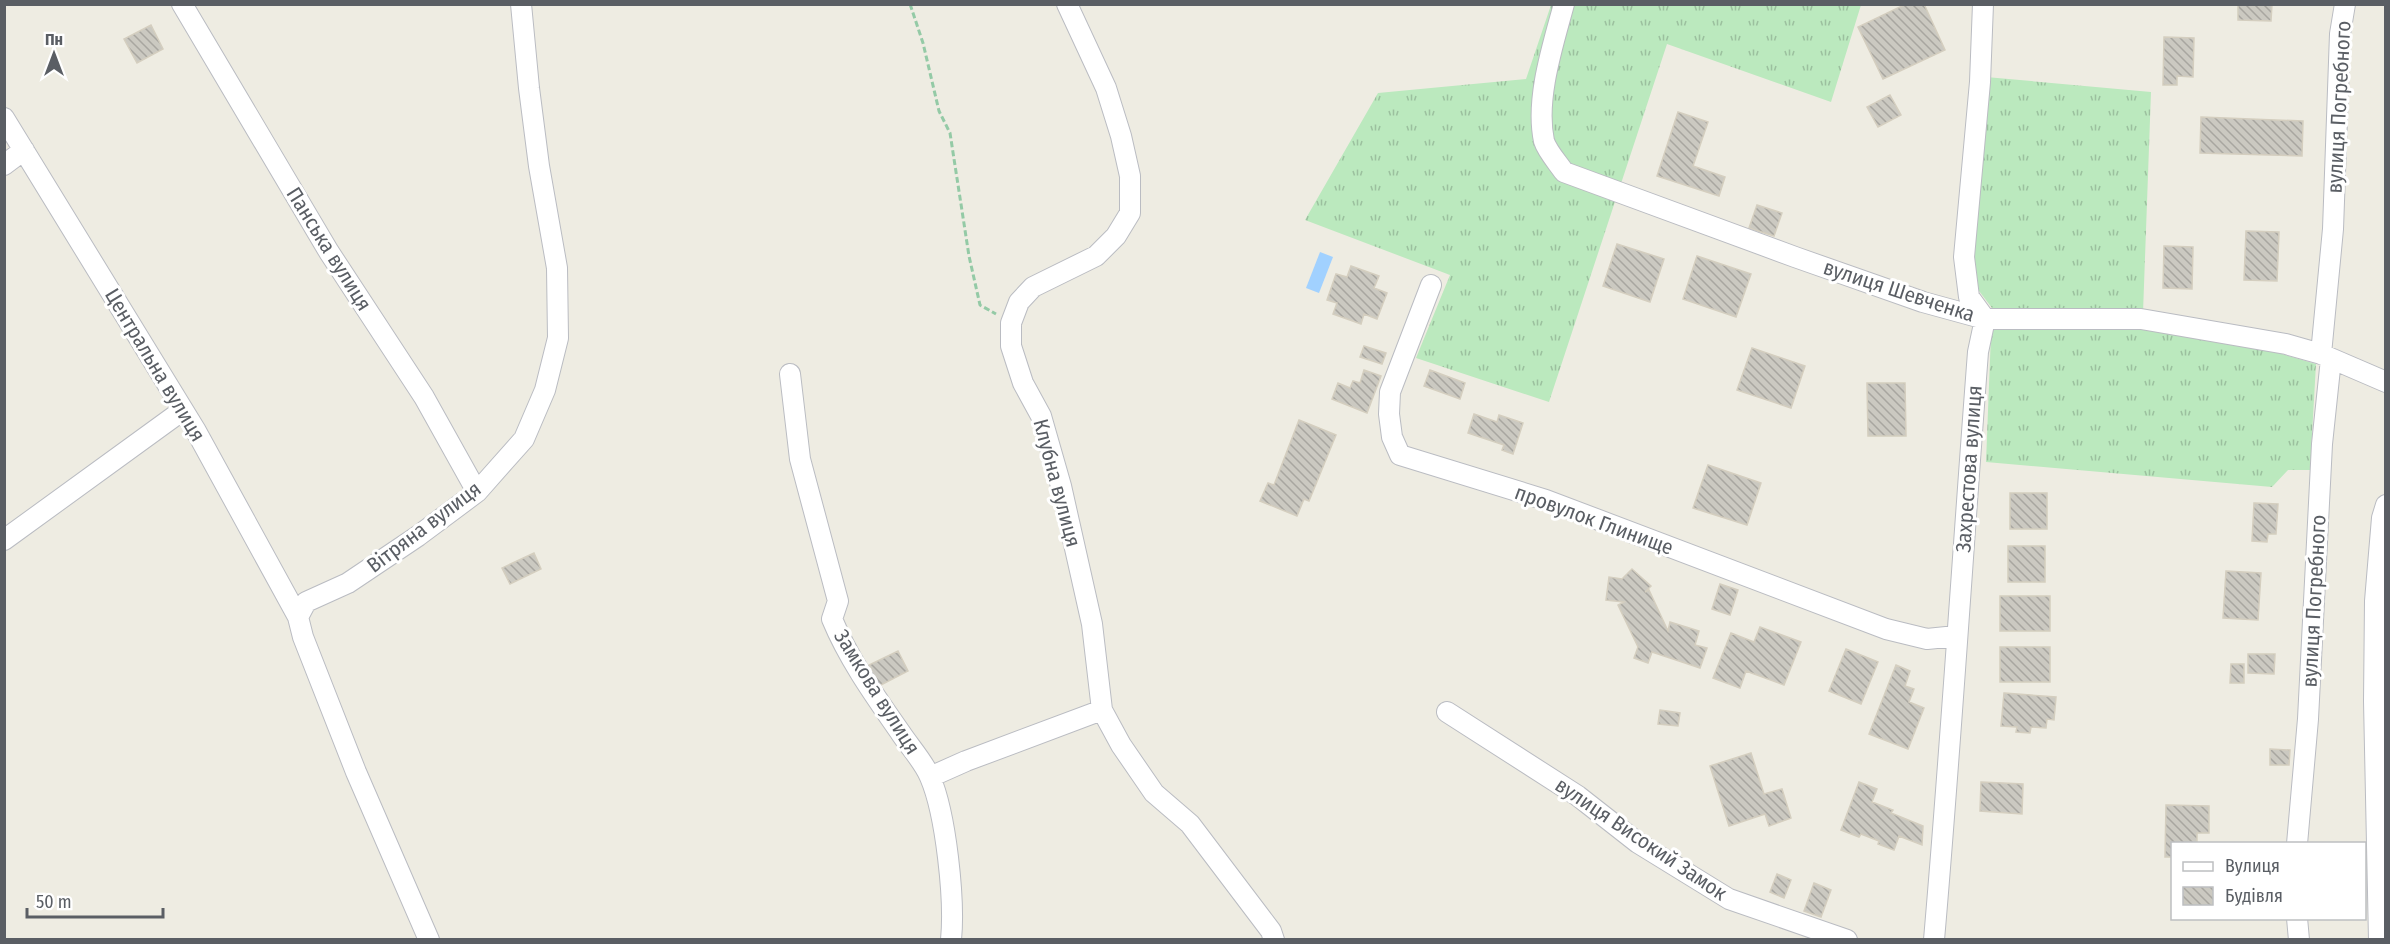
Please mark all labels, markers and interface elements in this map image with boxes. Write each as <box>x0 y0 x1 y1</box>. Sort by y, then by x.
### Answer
street label: вулиця Погребного <box>2321 20 2357 194</box>
north arrow <box>24 24 84 84</box>
text: Пн <box>45 30 63 49</box>
street label: Панська вулиця <box>281 182 377 316</box>
street label: вулиця Шевченка <box>1820 254 1978 328</box>
street label: Центральна вулиця <box>99 284 211 446</box>
street label: Захрестова вулиця <box>1950 384 1988 554</box>
street label: Клубна вулиця <box>1027 416 1087 550</box>
street label: Вітряна вулиця <box>362 476 486 578</box>
street label: провулок Глинище <box>1511 479 1677 561</box>
street label: вулиця Погребного <box>2296 514 2332 688</box>
street label: Замкова вулиця <box>828 625 926 759</box>
street label: вулиця Високий Замок <box>1550 772 1732 906</box>
legend <box>2171 842 2366 920</box>
text: Вулиця <box>2225 855 2280 877</box>
scale bar <box>27 881 164 919</box>
text: Будівля <box>2225 885 2283 907</box>
text: 50 m <box>36 891 72 913</box>

